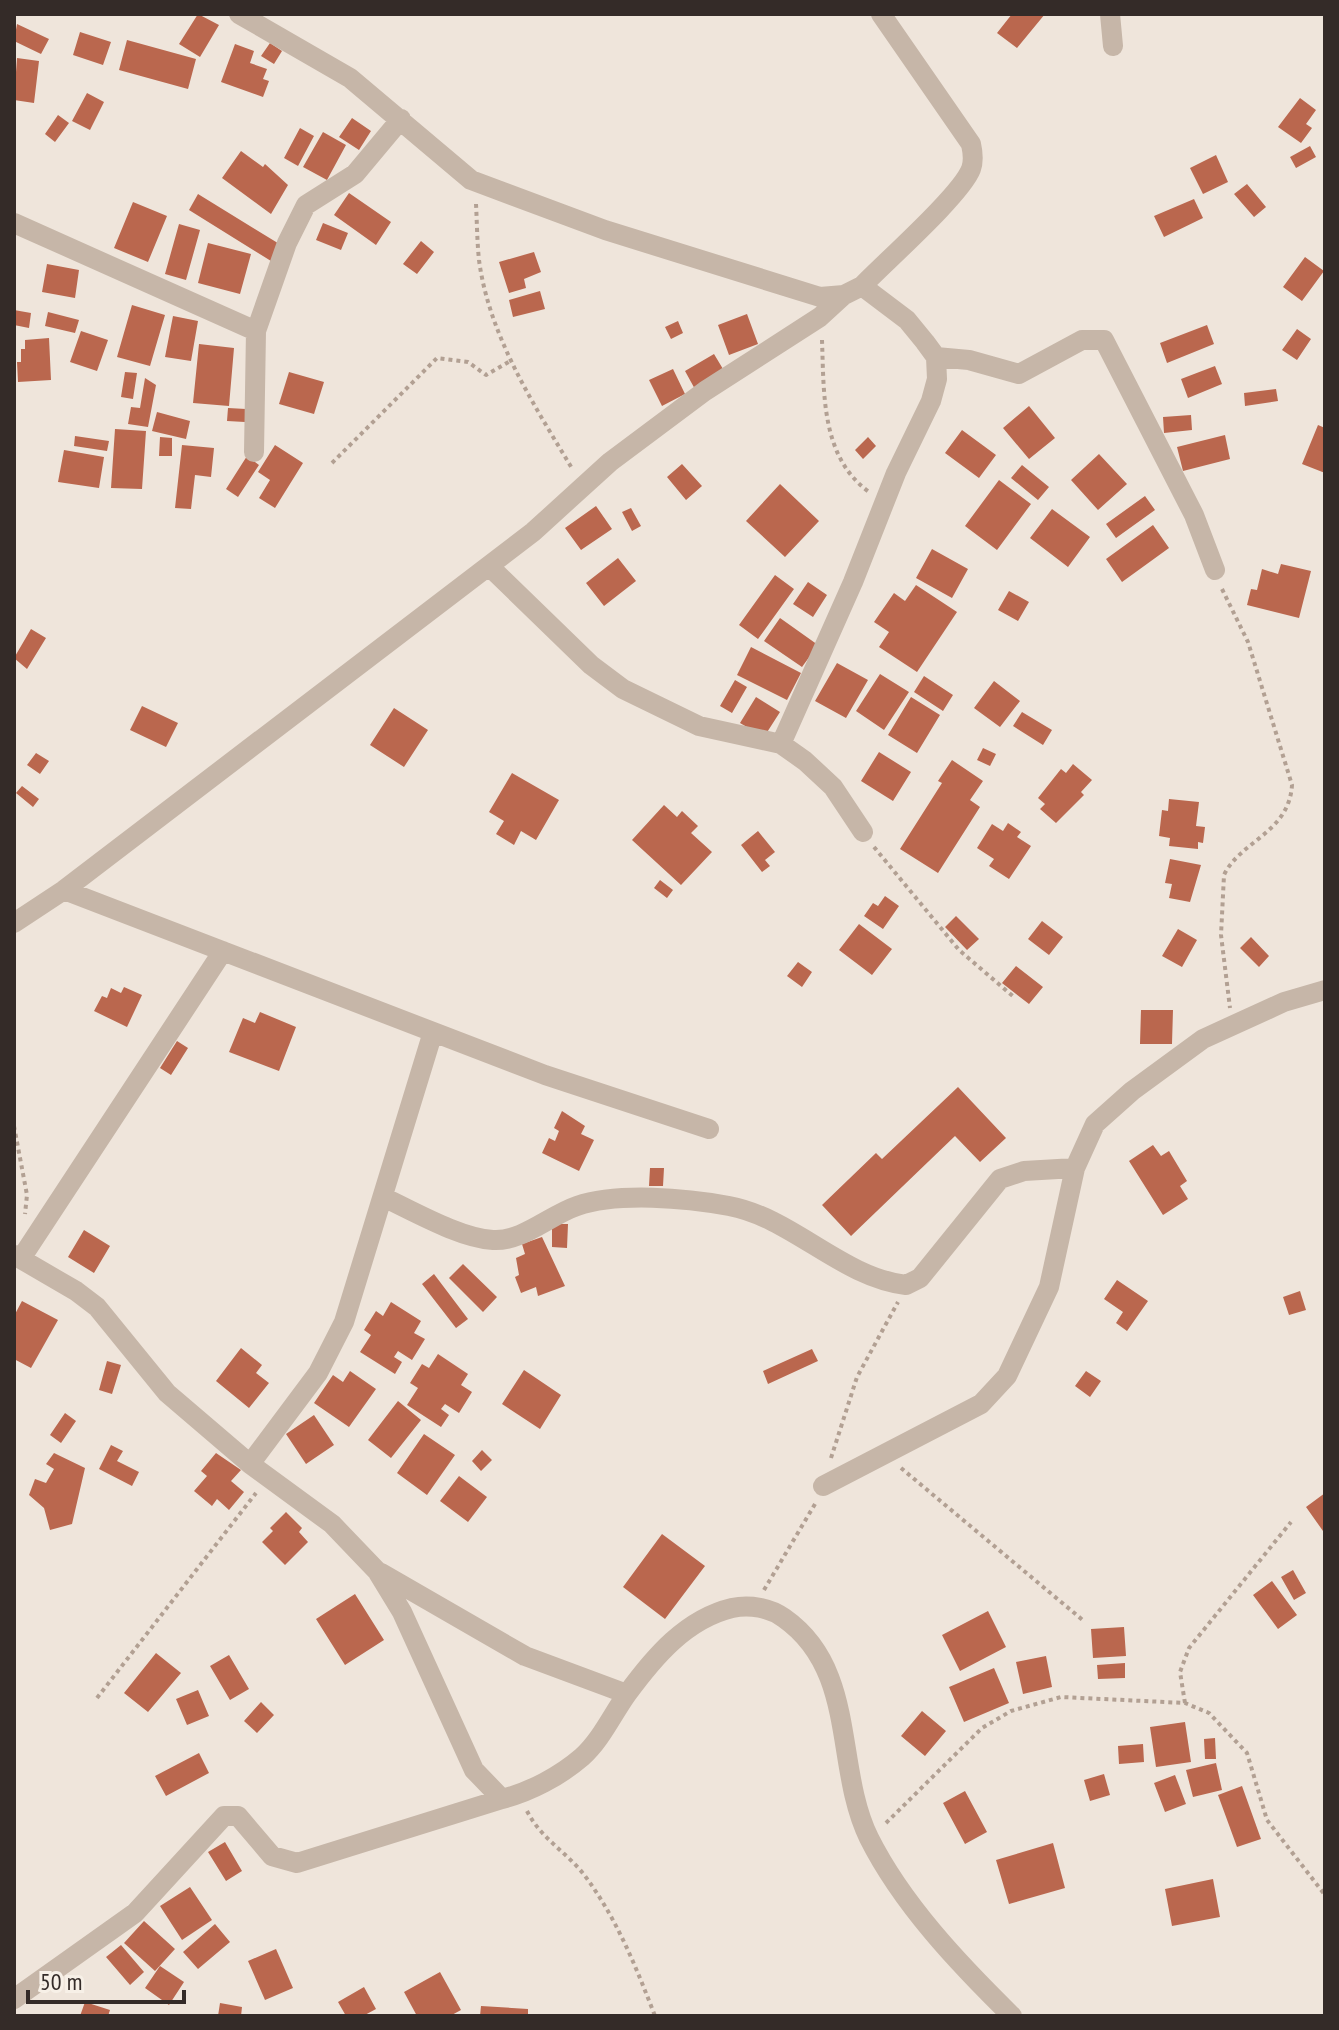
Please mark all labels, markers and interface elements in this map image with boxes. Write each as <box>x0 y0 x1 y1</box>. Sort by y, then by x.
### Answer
scale bar <box>28 1954 184 2004</box>
text: 50 m <box>40 1966 82 1997</box>

